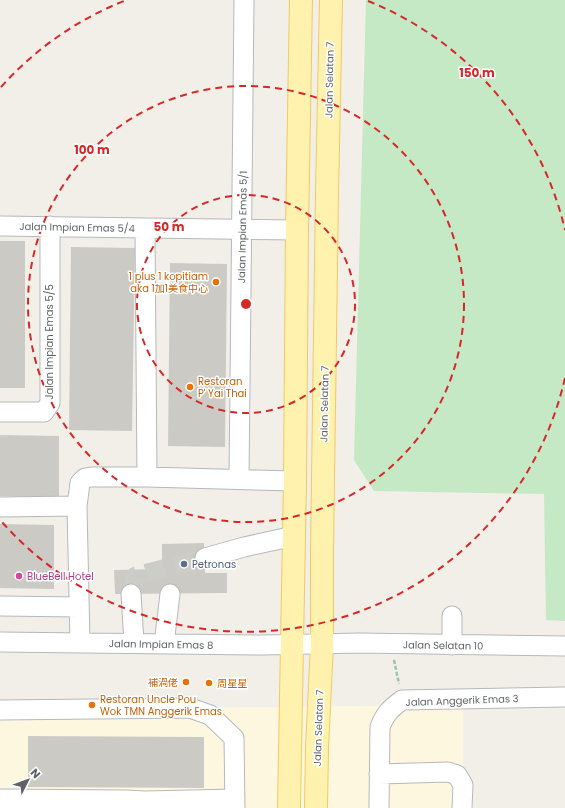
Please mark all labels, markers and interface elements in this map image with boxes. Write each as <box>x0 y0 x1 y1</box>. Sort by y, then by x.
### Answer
street label: Jalan Selatan 7 <box>321 41 338 118</box>
text: 150 m <box>459 64 495 81</box>
text: 100 m <box>74 141 110 158</box>
street label: Jalan Impian Emas 5/1 <box>234 171 251 283</box>
text: 50 m <box>154 218 185 235</box>
street label: Jalan Impian Emas 5/4 <box>19 219 135 236</box>
place label: 1 plus 1 kopitiam aka 1加1美食中心 <box>129 269 208 296</box>
marker: 1 plus 1 kopitiam aka 1加1美食中心 <box>211 277 221 287</box>
street label: Jalan Impian Emas 5/5 <box>42 284 57 400</box>
centre of rings <box>239 297 253 311</box>
street label: Jalan Selatan 7 <box>316 365 333 442</box>
place label: Restoran P' Yai Thai <box>198 374 247 401</box>
marker: Restoran P' Yai Thai <box>185 382 195 392</box>
place label: Petronas <box>192 557 236 572</box>
marker: Petronas <box>179 559 189 569</box>
place label: BlueBell Hotel <box>27 569 94 584</box>
marker: BlueBell Hotel <box>14 571 24 581</box>
street label: Jalan Impian Emas 8 <box>109 636 213 653</box>
street label: Jalan Selatan 10 <box>403 637 483 654</box>
place label: 補渦佬 <box>148 675 178 690</box>
place label: 周星星 <box>217 676 247 691</box>
marker: 補渦佬 <box>181 677 191 687</box>
marker: 周星星 <box>204 678 214 688</box>
street label: Jalan Selatan 7 <box>310 689 327 767</box>
street label: Jalan Anggerik Emas 3 <box>405 691 519 710</box>
place label: Restoran Uncle Pou Wok TMN Anggerik Emas <box>100 692 222 719</box>
marker: Restoran Uncle Pou Wok TMN Anggerik Emas <box>87 700 97 710</box>
north arrow <box>8 760 48 800</box>
text: N <box>27 765 44 782</box>

